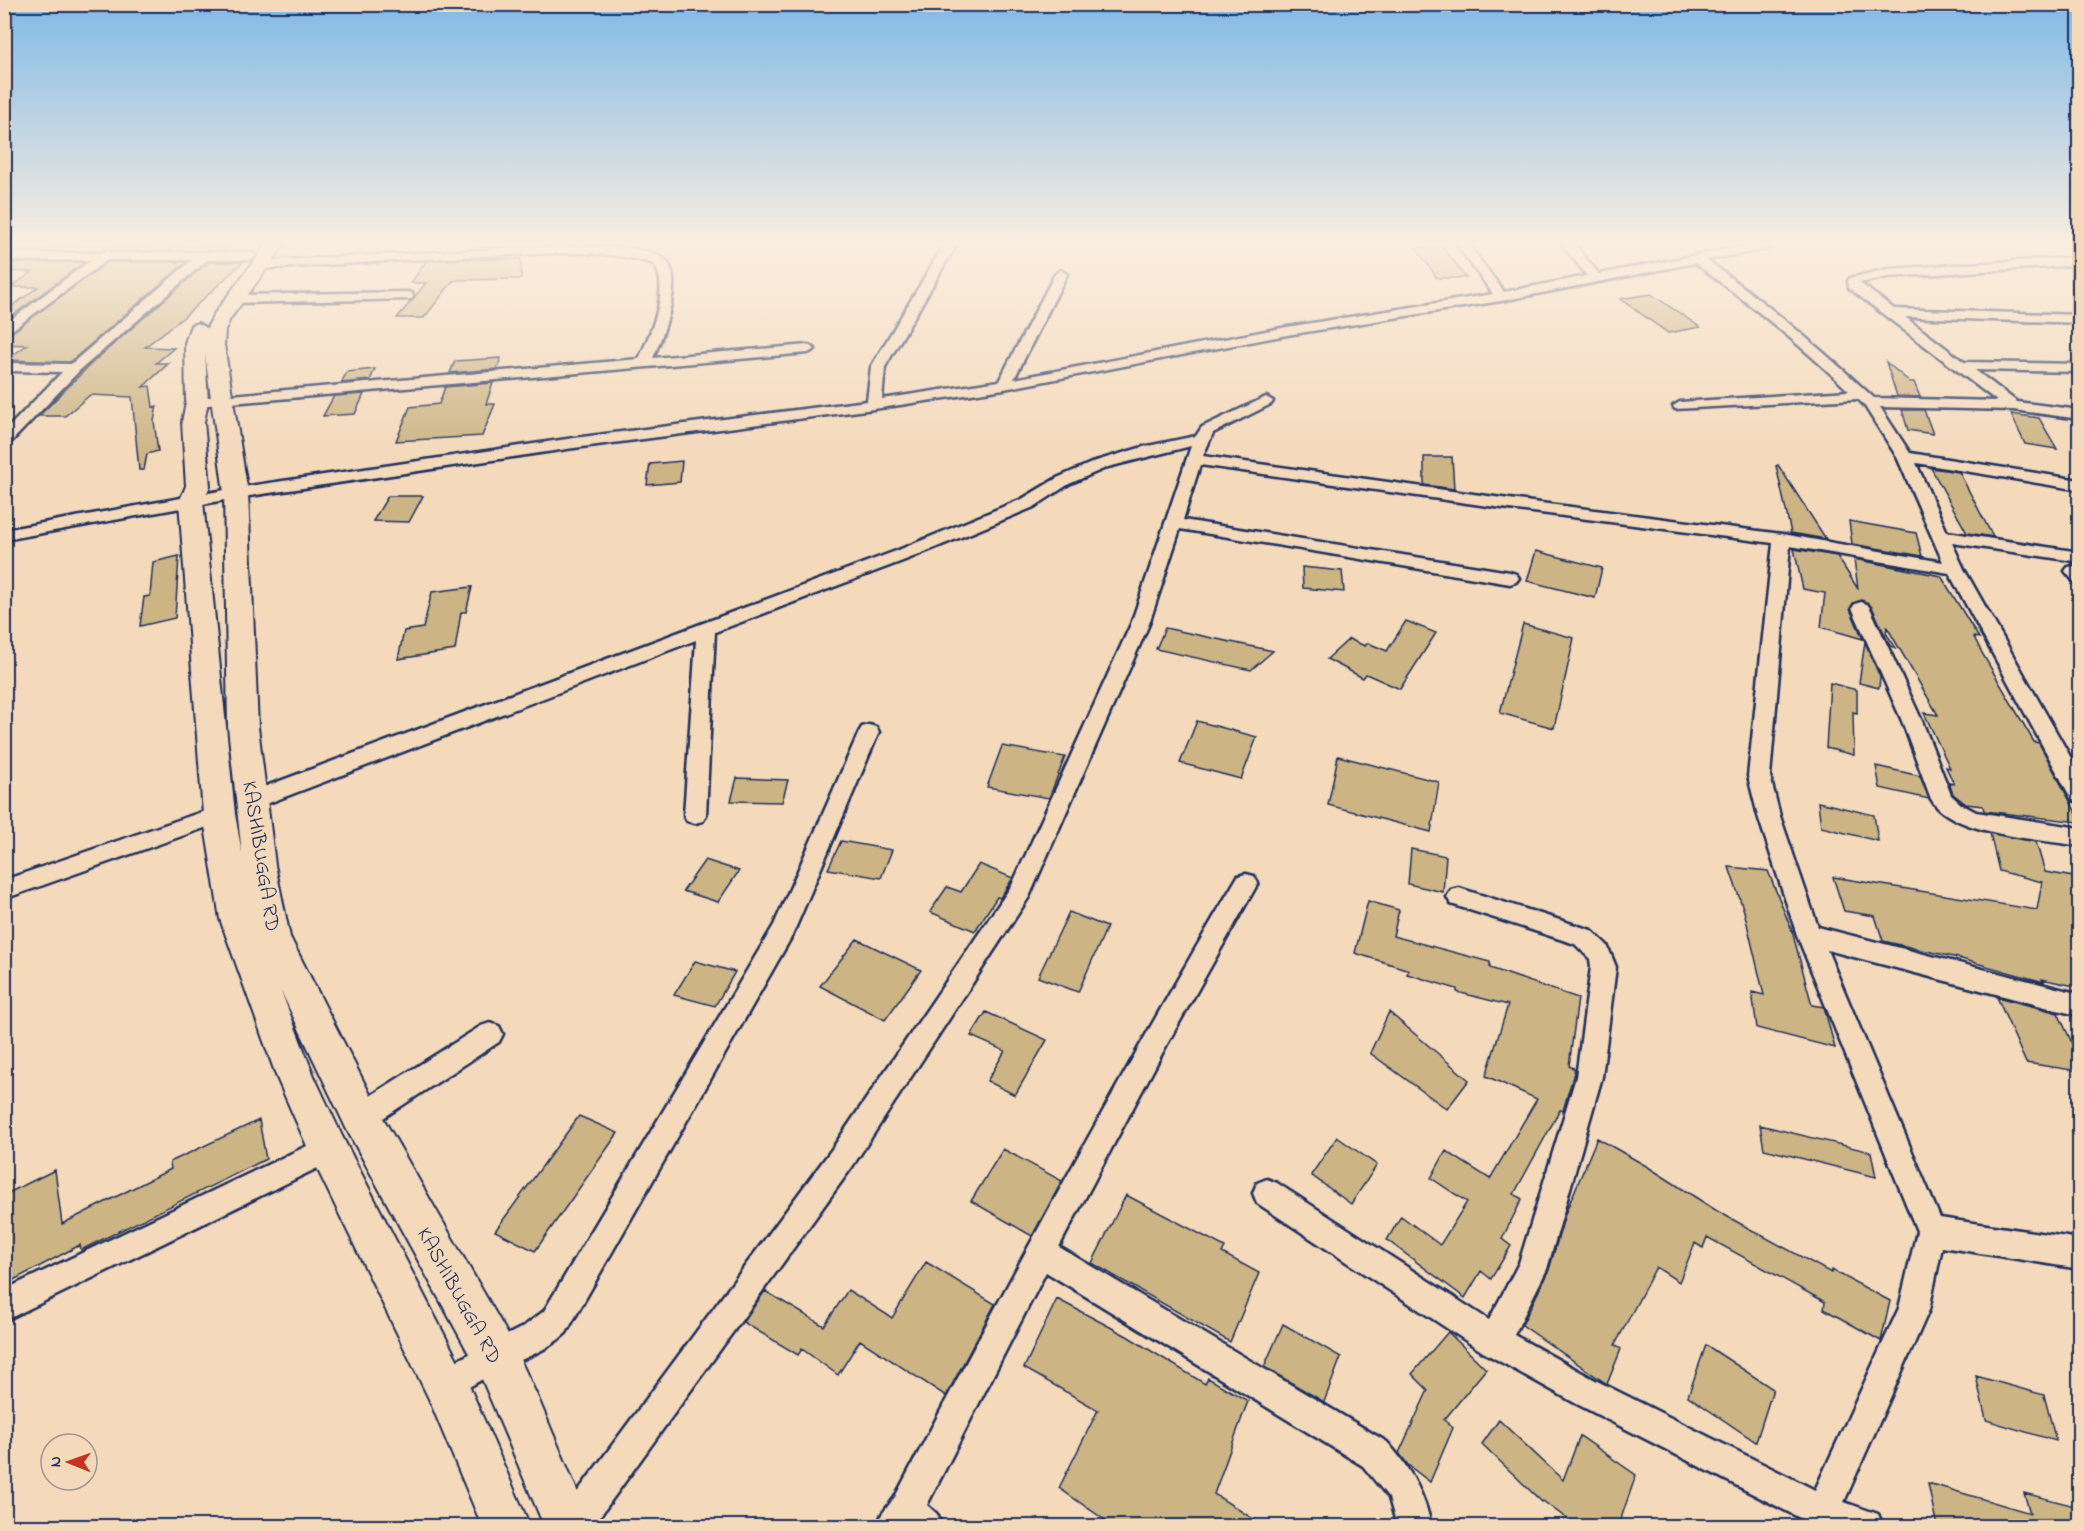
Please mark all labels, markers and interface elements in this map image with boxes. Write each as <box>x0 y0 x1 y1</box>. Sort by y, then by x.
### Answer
street label: KASHIBUGGA RD <box>233 779 287 934</box>
street label: KASHIBUGGA RD <box>408 1222 508 1370</box>
north arrow <box>39 1432 99 1492</box>
text: N <box>44 1456 68 1467</box>

